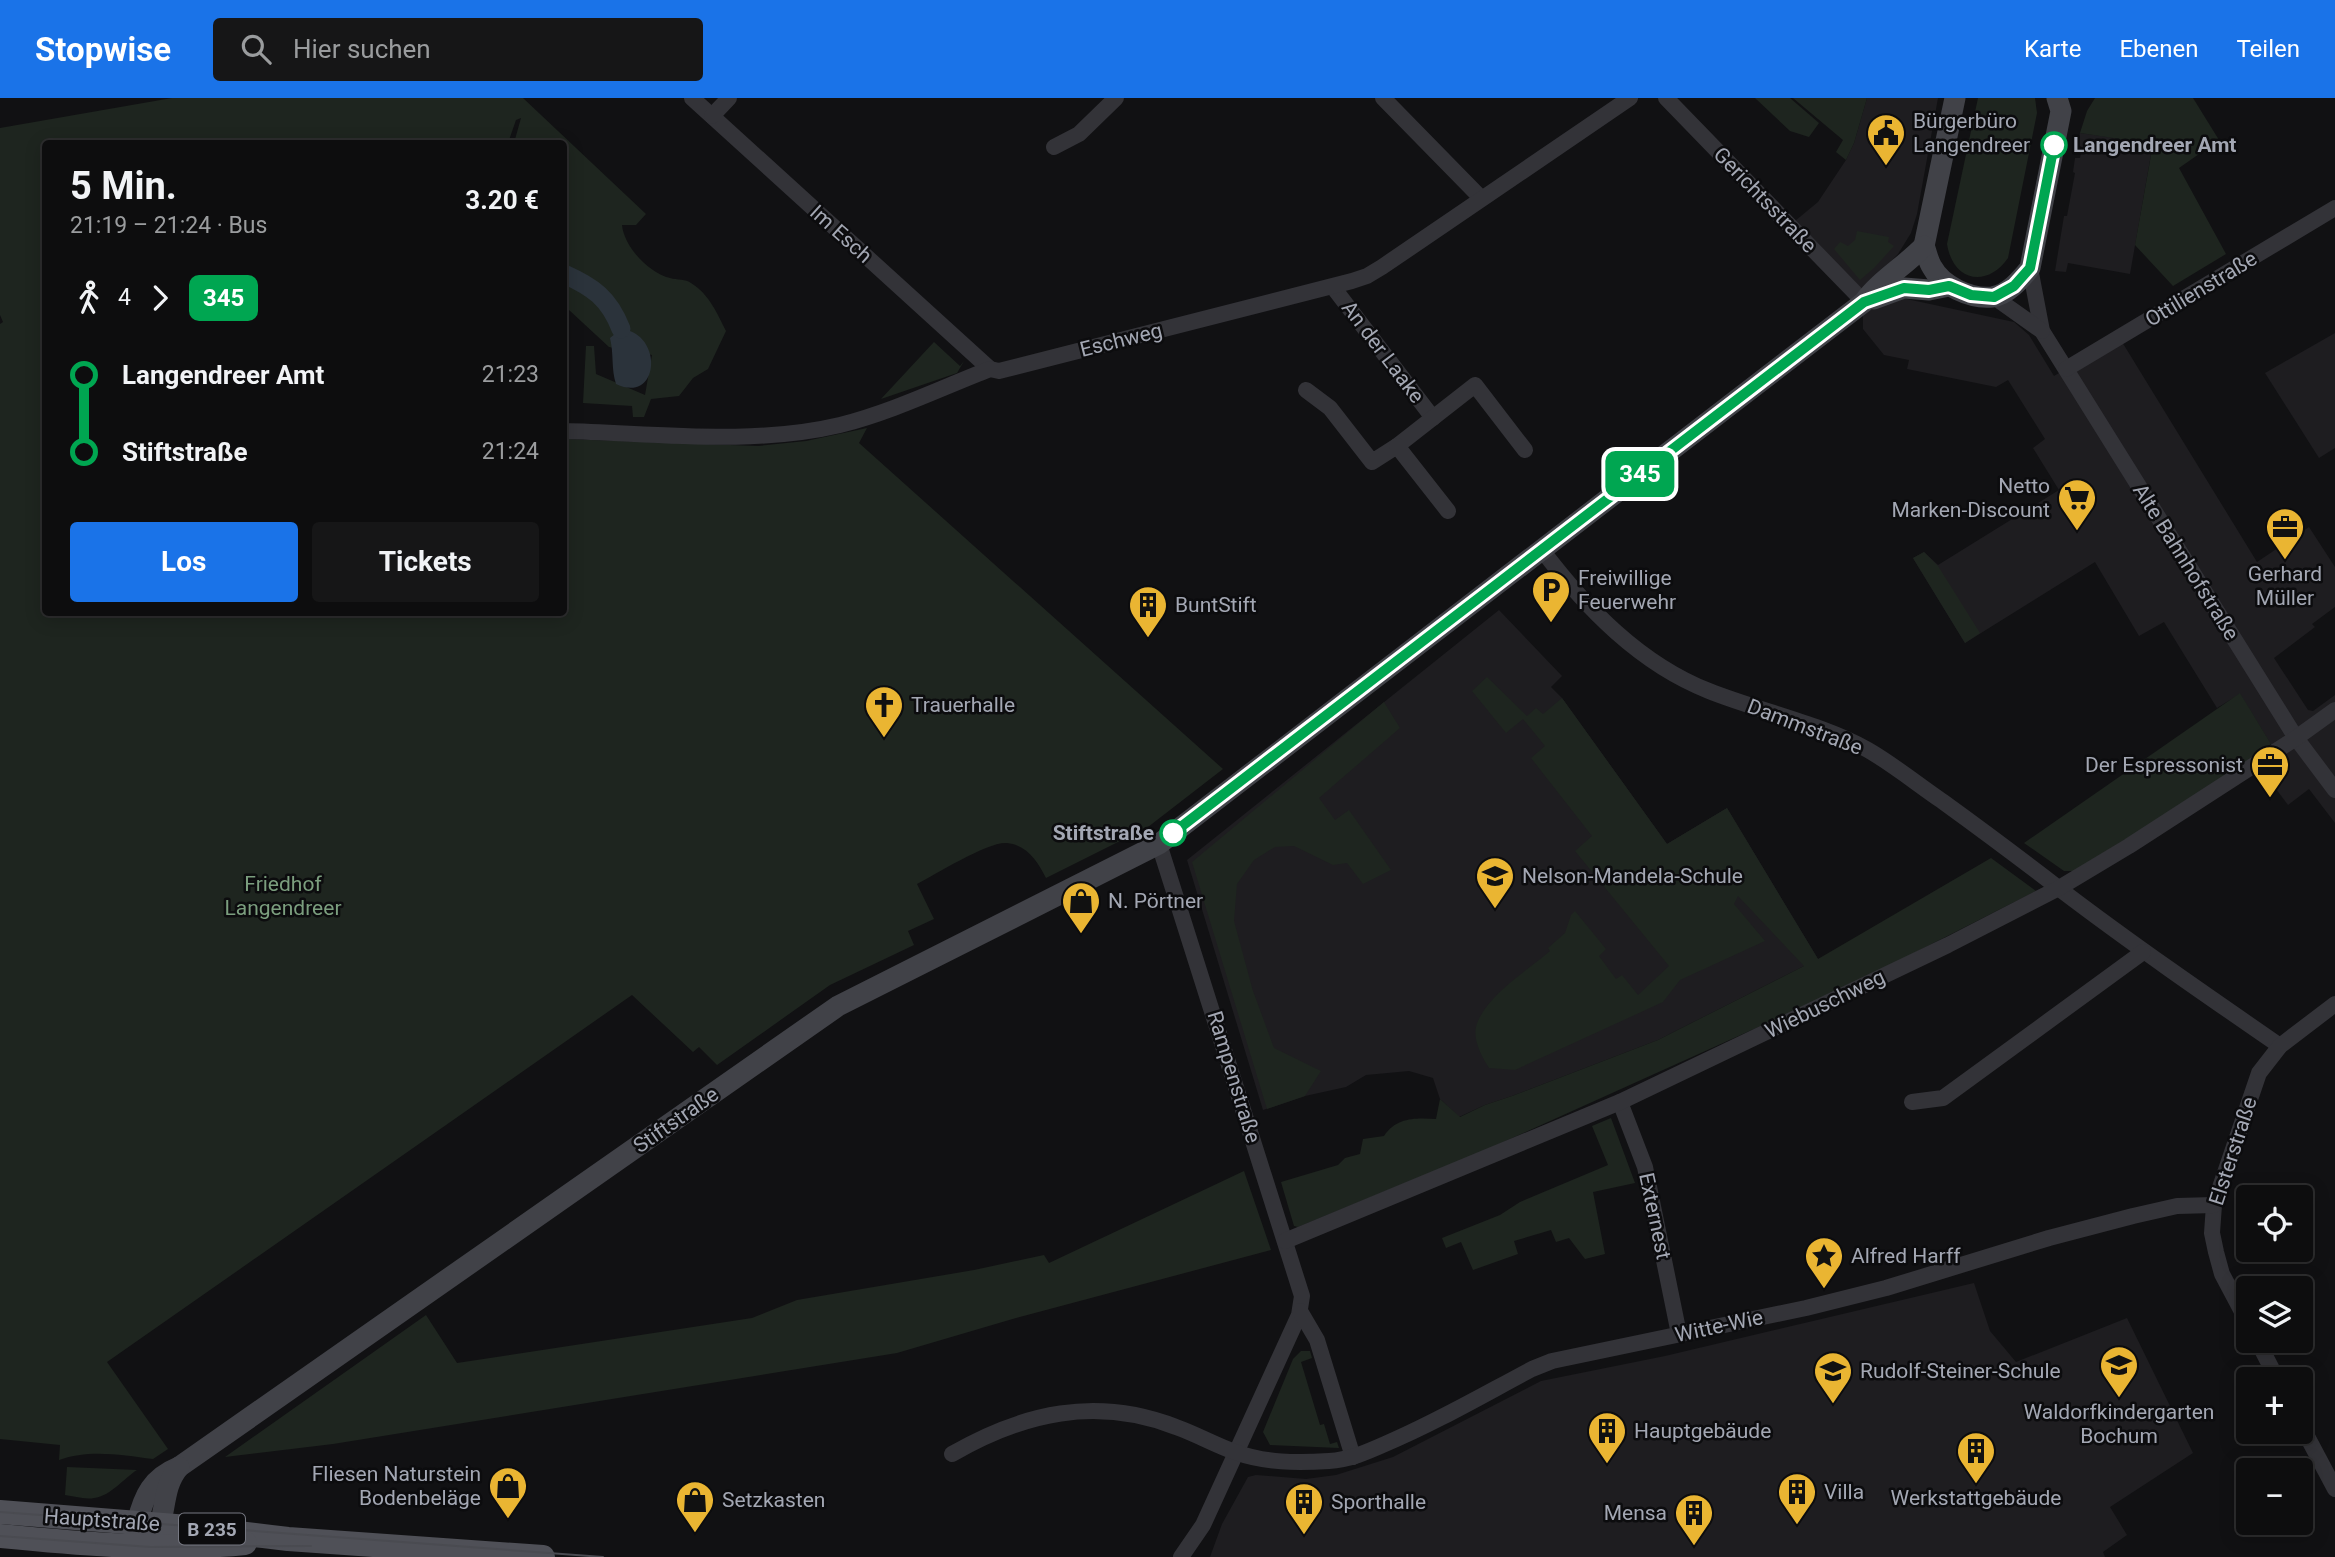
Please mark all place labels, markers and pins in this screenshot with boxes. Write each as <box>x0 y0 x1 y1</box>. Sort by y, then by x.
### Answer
place label: Bürgerbüro Langendreer <box>1913 109 2030 157</box>
public building icon: Bürgerbüro Langendreer <box>1865 112 1907 167</box>
marker: Langendreer Amt <box>2041 132 2067 158</box>
place label: Langendreer Amt <box>2073 133 2236 157</box>
place label: Netto Marken-Discount <box>1891 474 2050 522</box>
supermarket icon: Netto Marken-Discount <box>2056 477 2098 532</box>
office icon: Gerhard Müller <box>2264 506 2306 561</box>
place label: Gerhard Müller <box>2248 562 2322 610</box>
place label: Freiwillige Feuerwehr <box>1578 566 1676 614</box>
parking icon: Freiwillige Feuerwehr <box>1530 569 1572 624</box>
building icon: BuntStift <box>1127 584 1169 639</box>
place label: BuntStift <box>1175 593 1257 617</box>
church icon: Trauerhalle <box>863 684 905 739</box>
place label: Trauerhalle <box>911 693 1015 717</box>
office icon: Der Espressonist <box>2249 744 2291 799</box>
place label: Der Espressonist <box>2085 753 2243 777</box>
marker: Stiftstraße <box>1160 820 1186 846</box>
place label: Stiftstraße <box>1053 821 1154 845</box>
school or university icon: Nelson-Mandela-Schule <box>1474 855 1516 910</box>
place label: Nelson-Mandela-Schule <box>1522 864 1743 888</box>
shop icon: N. Pörtner <box>1060 880 1102 935</box>
place label: N. Pörtner <box>1108 889 1203 913</box>
place icon: Alfred Harff <box>1803 1235 1845 1290</box>
place label: Alfred Harff <box>1851 1244 1961 1268</box>
school or university icon: Waldorfkindergarten Bochum <box>2098 1344 2140 1399</box>
school or university icon: Rudolf-Steiner-Schule <box>1812 1350 1854 1405</box>
place label: Rudolf-Steiner-Schule <box>1860 1359 2061 1383</box>
place label: Waldorfkindergarten Bochum <box>2024 1400 2214 1448</box>
building icon: Hauptgebäude <box>1586 1410 1628 1465</box>
place label: Hauptgebäude <box>1634 1419 1771 1443</box>
building icon: Werkstattgebäude <box>1955 1430 1997 1485</box>
place label: Fliesen Naturstein Bodenbeläge <box>312 1462 481 1510</box>
shop icon: Fliesen Naturstein Bodenbeläge <box>487 1465 529 1520</box>
building icon: Villa <box>1776 1471 1818 1526</box>
shop icon: Setzkasten <box>674 1479 716 1534</box>
place label: Villa <box>1824 1480 1864 1504</box>
building icon: Sporthalle <box>1283 1481 1325 1536</box>
place label: Werkstattgebäude <box>1891 1486 2061 1510</box>
place label: Setzkasten <box>722 1488 825 1512</box>
place label: Sporthalle <box>1331 1490 1426 1514</box>
building icon: Mensa <box>1673 1492 1715 1547</box>
place label: Mensa <box>1604 1501 1667 1525</box>

